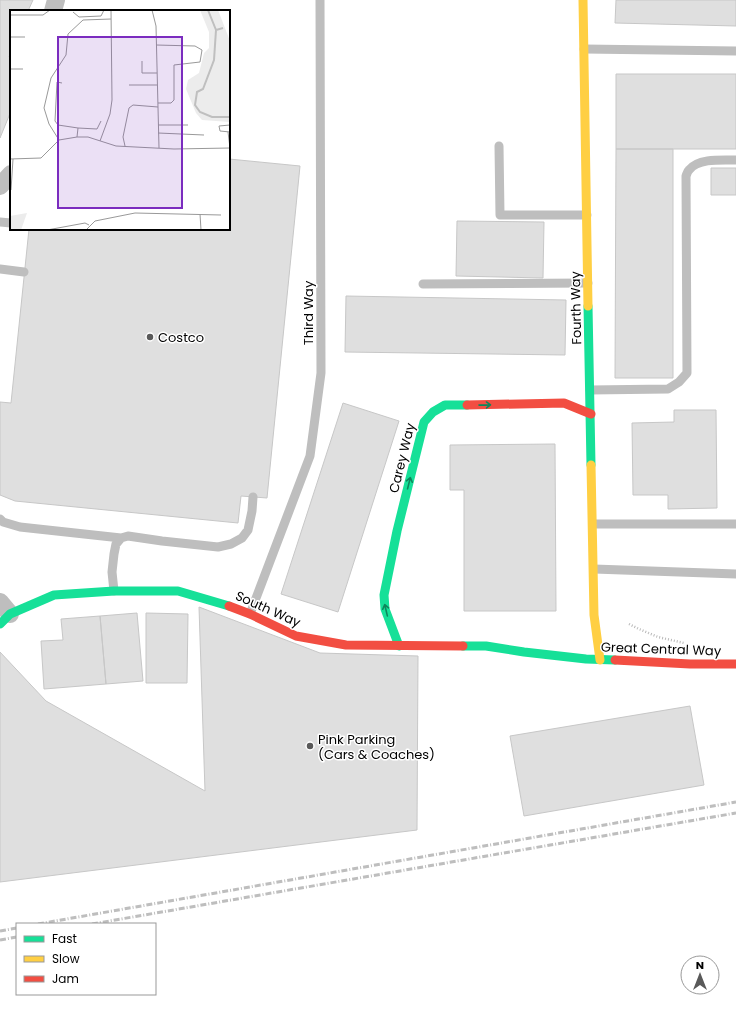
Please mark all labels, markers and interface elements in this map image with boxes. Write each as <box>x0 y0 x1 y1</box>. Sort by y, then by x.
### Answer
inset map <box>10 10 230 230</box>
street label: Fourth Way <box>566 270 586 345</box>
street label: Third Way <box>299 280 318 345</box>
place label: Costco <box>158 328 204 347</box>
marker: Costco <box>145 332 155 342</box>
one-way arrow <box>478 401 491 409</box>
street label: Carey Way <box>384 420 420 495</box>
one-way arrow <box>406 476 413 489</box>
street label: South Way <box>232 586 304 632</box>
one-way arrow <box>381 603 389 616</box>
street label: Great Central Way <box>601 637 722 661</box>
place label: Pink Parking (Cars & Coaches) <box>318 730 435 764</box>
marker: Pink Parking (Cars & Coaches) <box>305 741 315 751</box>
legend <box>16 923 156 995</box>
text: Fast <box>52 930 77 947</box>
text: Slow <box>52 950 80 967</box>
north arrow <box>680 955 720 995</box>
text: N <box>696 957 704 973</box>
text: Jam <box>52 970 79 987</box>

